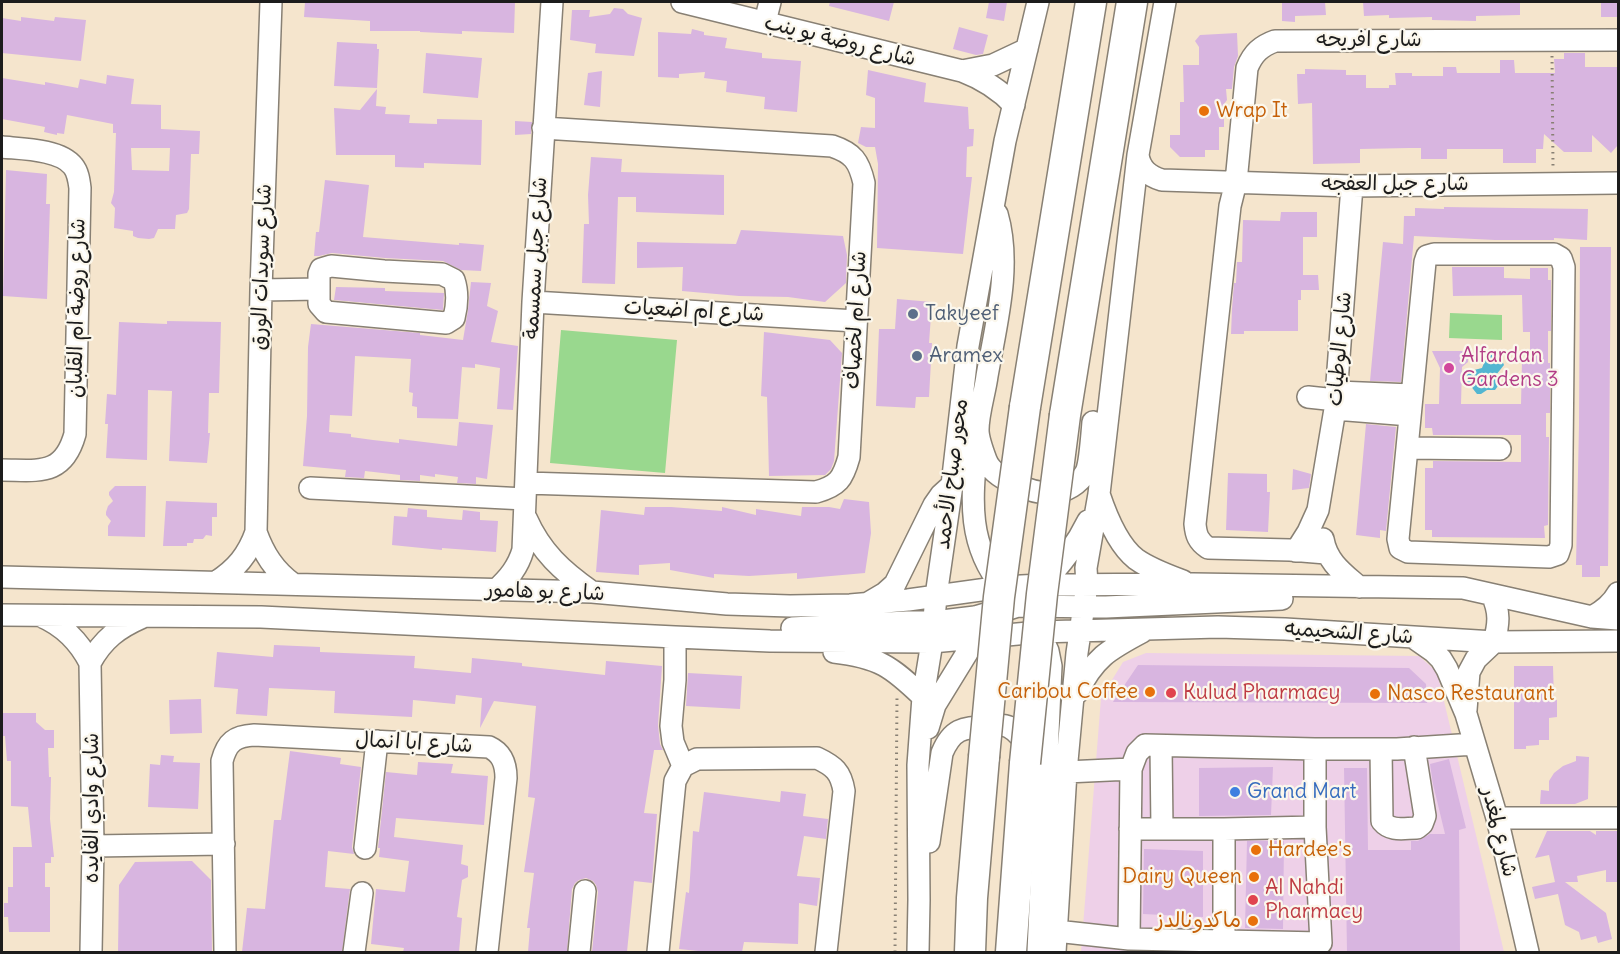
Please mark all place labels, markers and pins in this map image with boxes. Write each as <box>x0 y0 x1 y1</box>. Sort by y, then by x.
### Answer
place label: Wrap It <box>1216 98 1288 124</box>
marker: Wrap It <box>1197 104 1211 118</box>
place label: Takyeef <box>925 301 999 327</box>
marker: Takyeef <box>906 307 920 321</box>
place label: Aramex <box>929 343 1003 369</box>
place label: Alfardan Gardens 3 <box>1461 343 1559 393</box>
marker: Aramex <box>910 349 924 363</box>
marker: Alfardan Gardens 3 <box>1442 361 1456 375</box>
place label: Caribou Coffee <box>997 679 1138 705</box>
place label: Kulud Pharmacy <box>1183 680 1340 706</box>
place label: Nasco Restaurant <box>1387 681 1555 707</box>
marker: Caribou Coffee <box>1143 685 1157 699</box>
marker: Kulud Pharmacy <box>1164 686 1178 700</box>
marker: Nasco Restaurant <box>1368 687 1382 701</box>
place label: Grand Mart <box>1247 779 1357 805</box>
marker: Grand Mart <box>1228 785 1242 799</box>
place label: Hardee's <box>1268 837 1352 863</box>
marker: Hardee's <box>1249 843 1263 857</box>
place label: Dairy Queen <box>1122 864 1242 890</box>
marker: Dairy Queen <box>1247 870 1261 884</box>
place label: Al Nahdi Pharmacy <box>1265 875 1363 925</box>
marker: Al Nahdi Pharmacy <box>1246 893 1260 907</box>
place label: ماكدونالدز <box>1156 908 1241 934</box>
marker: ماكدونالدز <box>1246 914 1260 928</box>

